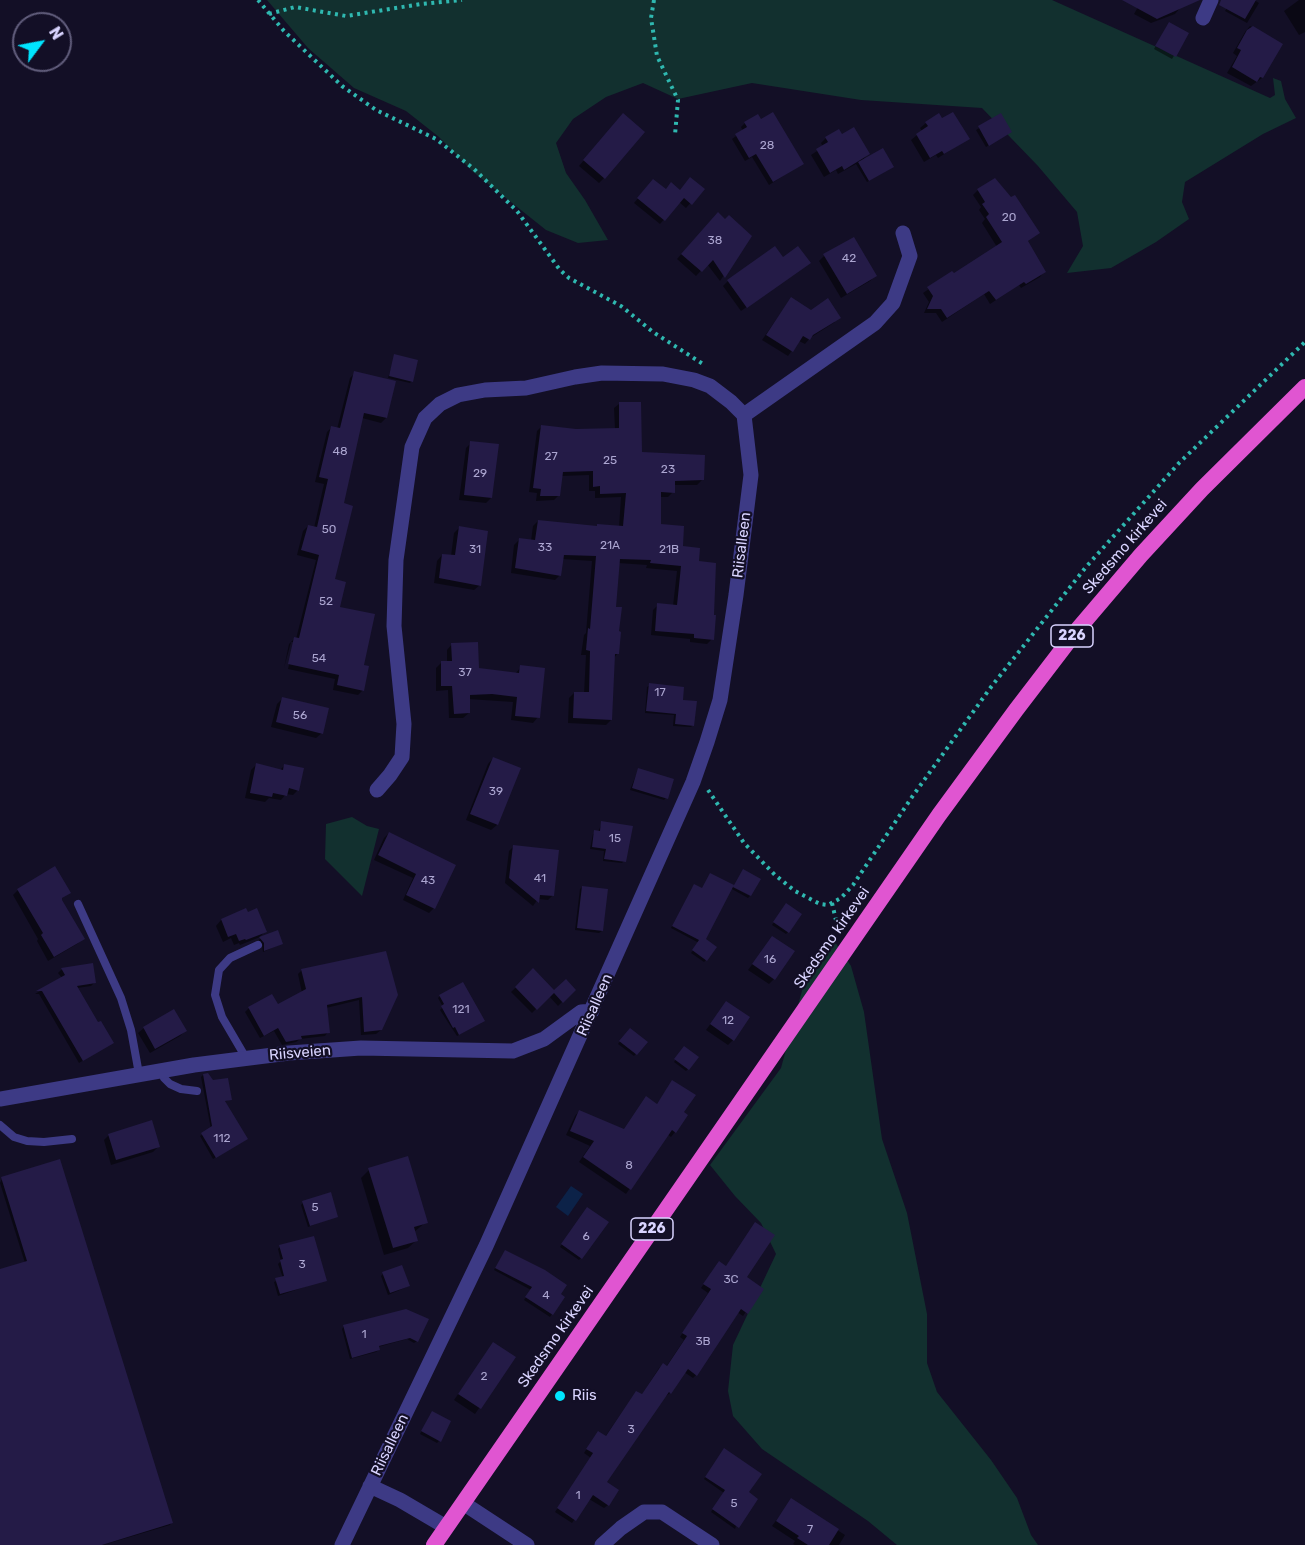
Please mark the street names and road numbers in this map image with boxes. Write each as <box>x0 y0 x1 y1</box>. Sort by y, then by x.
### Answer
street label: Skedsmo kirkevei <box>1079 496 1171 598</box>
street label: Riisalleen <box>729 511 755 579</box>
road number: 226 <box>1051 625 1093 647</box>
street label: Skedsmo kirkevei <box>790 884 874 992</box>
street label: Riisalleen <box>573 971 617 1039</box>
street label: Riisveien <box>268 1041 332 1065</box>
road number: 226 <box>631 1218 673 1240</box>
street label: Skedsmo kirkevei <box>514 1283 598 1391</box>
street label: Riisalleen <box>367 1411 413 1479</box>

